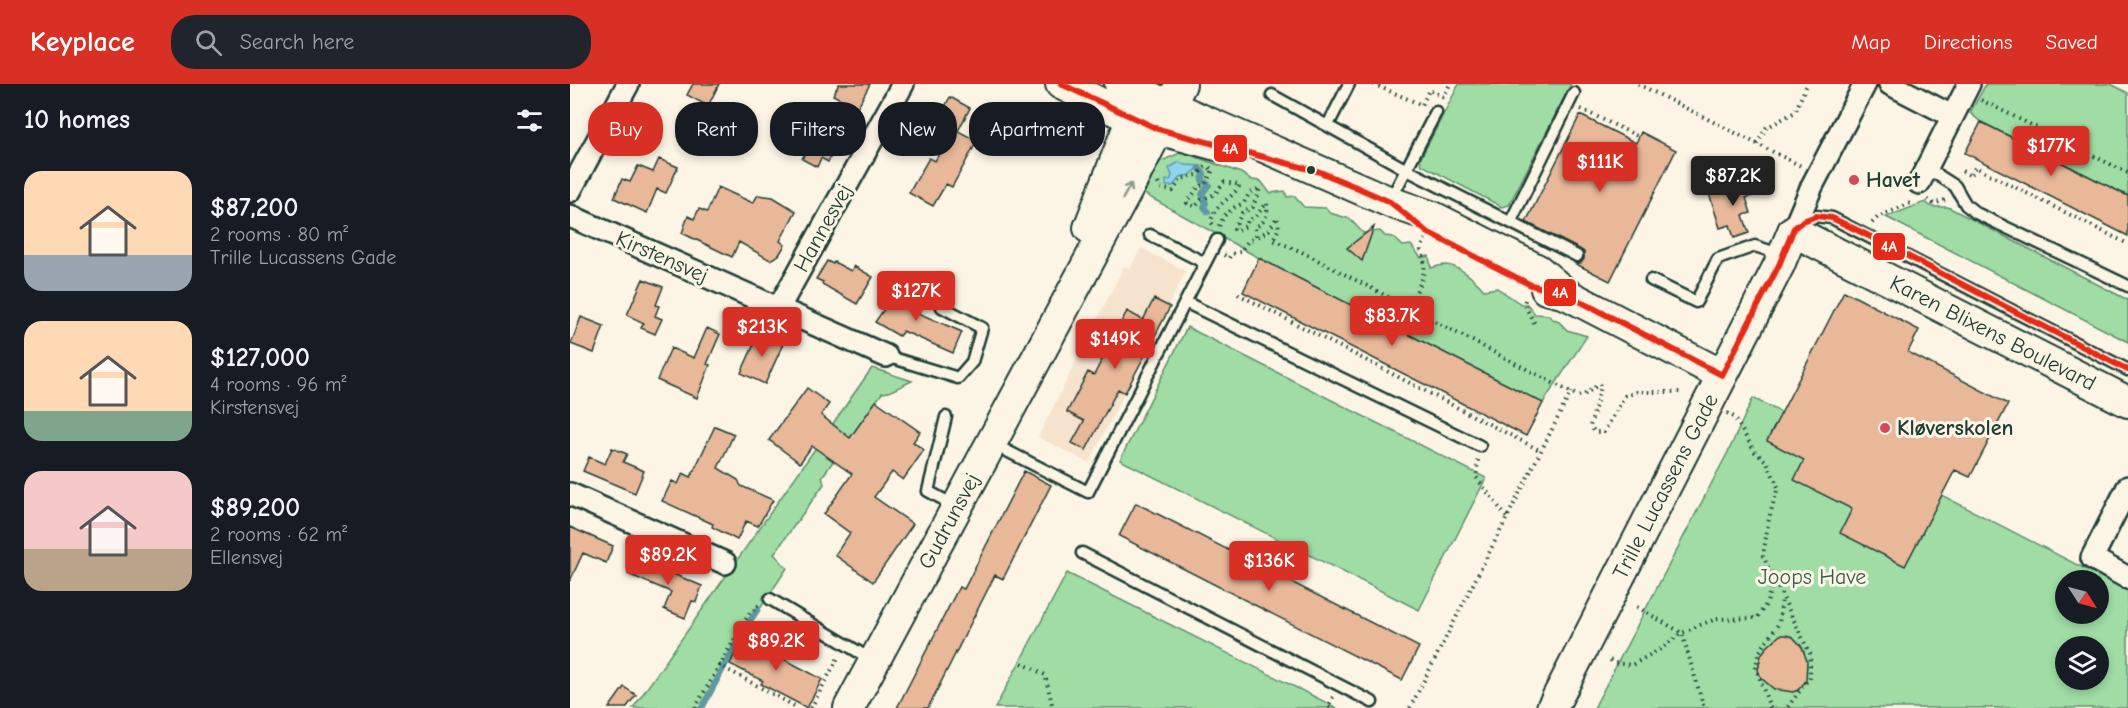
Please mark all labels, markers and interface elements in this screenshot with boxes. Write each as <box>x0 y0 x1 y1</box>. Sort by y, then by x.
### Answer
search box <box>171 15 591 69</box>
text: Keyplace <box>30 26 135 58</box>
icon: search <box>192 26 225 59</box>
text: Search here <box>240 29 354 55</box>
text: Map <box>1851 30 1891 54</box>
text: Directions <box>1924 30 2013 54</box>
text: Saved <box>2046 30 2098 54</box>
chip: Buy <box>588 102 663 156</box>
chip: Rent <box>675 102 758 156</box>
chip: Filters <box>770 102 866 156</box>
chip: New <box>878 102 957 156</box>
chip: Apartment <box>969 102 1105 156</box>
icon: filters <box>513 104 546 137</box>
text: 10 homes <box>24 105 130 135</box>
pin: $177K <box>2009 126 2093 177</box>
line badge: 4A <box>1213 134 1248 163</box>
text: $177K <box>2026 134 2076 157</box>
text: 4A <box>1222 140 1238 158</box>
pin: $111K <box>1558 142 1642 193</box>
text: $111K <box>1577 150 1623 173</box>
pin: $87.2K <box>1684 156 1782 207</box>
unlabelled marker <box>1305 164 1317 176</box>
text: $87.2K <box>1705 164 1761 187</box>
place label: Havet <box>1866 167 1921 193</box>
marker: Havet <box>1847 173 1861 187</box>
street label: Hannesvej <box>788 179 858 277</box>
one-way arrow <box>1122 183 1133 201</box>
text: $87,200 <box>210 193 298 223</box>
icon: home <box>72 195 144 267</box>
text: 2 rooms · 80 m² <box>210 223 348 246</box>
street label: Kirstensvej <box>612 225 712 289</box>
line badge: 4A <box>1872 232 1906 261</box>
text: 4A <box>1881 238 1897 256</box>
text: Trille Lucassens Gade <box>210 246 396 269</box>
street label: Karen Blixens Boulevard <box>1885 270 2100 396</box>
pin: $127K <box>874 271 958 322</box>
line badge: 4A <box>1543 278 1577 307</box>
text: $127K <box>891 279 941 302</box>
text: 4A <box>1552 284 1568 302</box>
pin: $83.7K <box>1343 296 1441 347</box>
text: $83.7K <box>1364 304 1420 327</box>
pin: $213K <box>720 307 804 358</box>
text: $213K <box>737 315 787 338</box>
pin: $149K <box>1073 319 1157 370</box>
text: $149K <box>1090 327 1140 350</box>
text: $127,000 <box>210 343 310 373</box>
icon: home <box>72 345 144 417</box>
text: 4 rooms · 96 m² <box>210 373 347 396</box>
street label: Trille Lucassens Gade <box>1607 389 1724 584</box>
text: Kirstensvej <box>210 396 299 419</box>
place label: Kløverskolen <box>1897 415 2014 441</box>
marker: Kløverskolen <box>1878 421 1892 435</box>
street label: Gudrunsvej <box>913 469 986 574</box>
text: $89,200 <box>210 493 300 523</box>
icon: home <box>72 495 144 567</box>
text: 2 rooms · 62 m² <box>210 523 347 546</box>
pin: $89.2K <box>619 535 717 586</box>
pin: $136K <box>1227 541 1311 592</box>
text: $89.2K <box>639 543 697 566</box>
text: Ellensvej <box>210 546 283 569</box>
text: $136K <box>1243 549 1295 572</box>
park label: Joops Have <box>1758 564 1866 590</box>
north arrow <box>2055 570 2109 624</box>
map controls <box>2055 570 2109 690</box>
pin: $89.2K <box>727 621 825 672</box>
text: $89.2K <box>747 629 805 652</box>
button: layers <box>2055 636 2109 690</box>

